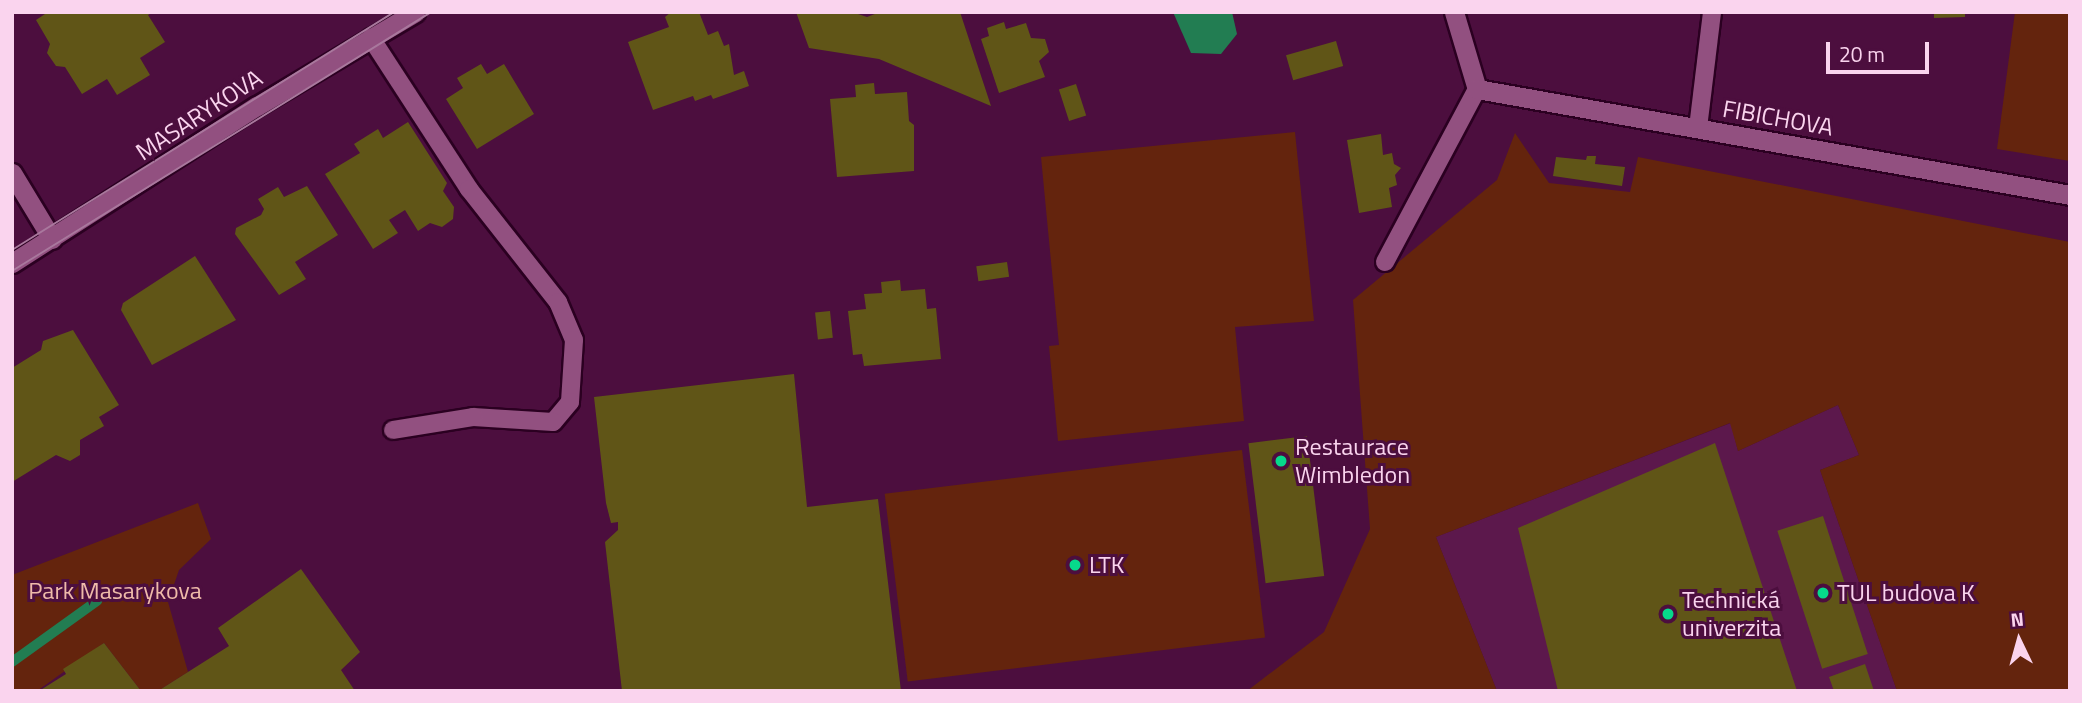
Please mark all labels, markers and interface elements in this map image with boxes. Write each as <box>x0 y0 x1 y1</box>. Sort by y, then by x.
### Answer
scale bar <box>1830 28 1933 72</box>
text: 20 m <box>1839 38 1885 70</box>
street label: MASARYKOVA <box>130 63 268 167</box>
street label: FIBICHOVA <box>1721 94 1835 142</box>
place label: Restaurace Wimbledon <box>1295 433 1410 489</box>
marker: Restaurace Wimbledon <box>1273 453 1289 469</box>
place label: LTK <box>1089 551 1124 579</box>
marker: LTK <box>1067 557 1083 573</box>
park label: Park Masarykova <box>28 577 202 605</box>
place label: TUL budova K <box>1837 579 1975 607</box>
marker: TUL budova K <box>1815 585 1831 601</box>
place label: Technická univerzita <box>1682 586 1781 642</box>
text: N <box>2009 604 2025 634</box>
north arrow <box>1984 605 2054 675</box>
marker: Technická univerzita <box>1660 606 1676 622</box>

